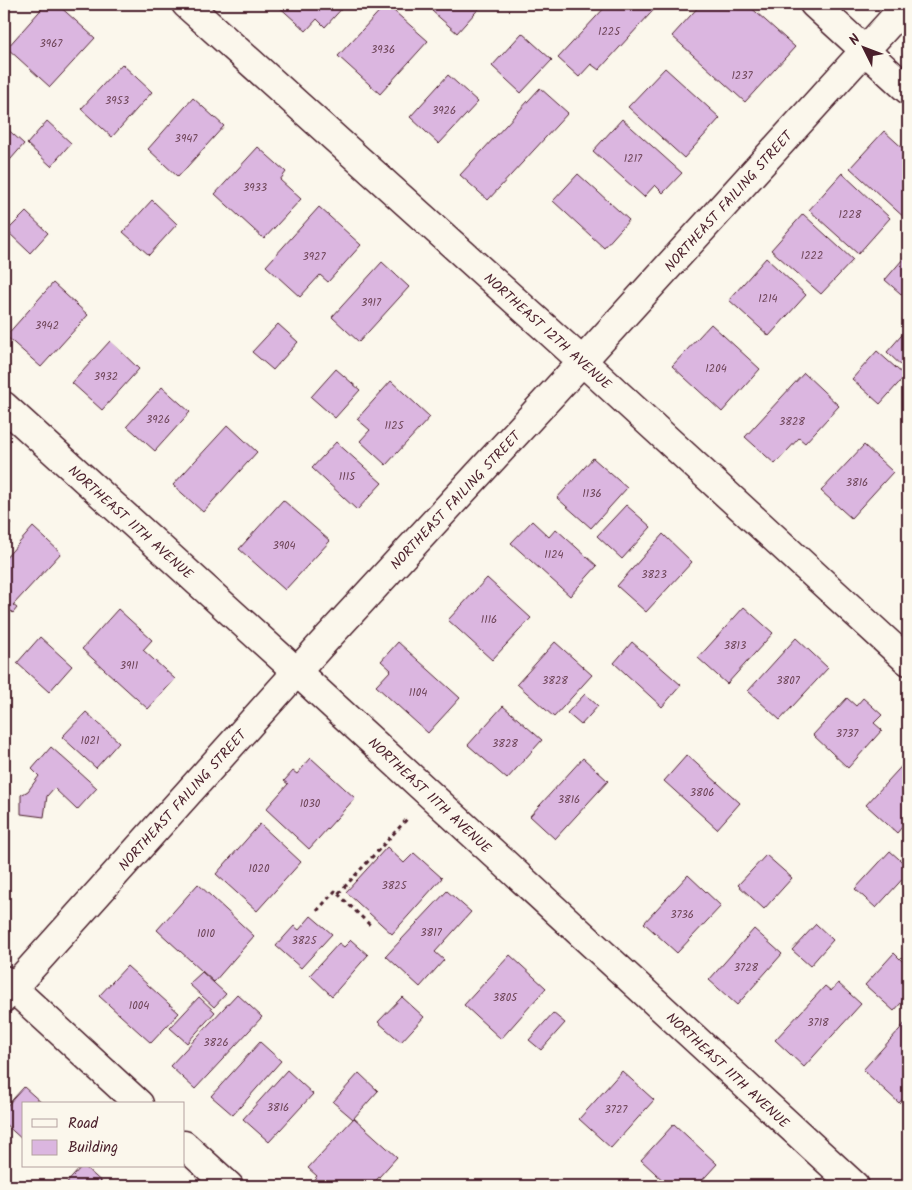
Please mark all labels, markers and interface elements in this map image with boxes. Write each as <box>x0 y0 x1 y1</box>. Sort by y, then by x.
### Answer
north arrow <box>840 22 890 72</box>
house number: 1225 <box>598 23 621 41</box>
text: N <box>844 29 866 51</box>
house number: 3967 <box>40 35 63 53</box>
house number: 3936 <box>371 41 395 59</box>
house number: 1237 <box>731 67 754 85</box>
house number: 3953 <box>105 92 129 110</box>
house number: 3926 <box>432 102 456 120</box>
street label: NORTHEAST FAILING STREET <box>659 125 799 277</box>
house number: 3947 <box>175 130 198 148</box>
house number: 1217 <box>624 150 643 168</box>
house number: 3933 <box>243 179 267 197</box>
house number: 1228 <box>839 206 862 224</box>
house number: 1222 <box>801 247 823 265</box>
house number: 3927 <box>302 248 326 266</box>
street label: NORTHEAST 12TH AVENUE <box>478 268 617 396</box>
house number: 1214 <box>758 290 778 308</box>
house number: 3917 <box>361 294 382 312</box>
house number: 3942 <box>35 317 59 335</box>
house number: 1204 <box>705 360 727 378</box>
house number: 3932 <box>94 368 118 386</box>
house number: 3926 <box>146 411 170 429</box>
house number: 3828 <box>779 413 805 431</box>
house number: 1125 <box>384 417 405 435</box>
street label: NORTHEAST FAILING STREET <box>385 425 527 575</box>
street label: NORTHEAST 11TH AVENUE <box>63 460 198 586</box>
house number: 1115 <box>339 468 356 486</box>
house number: 3816 <box>846 474 868 492</box>
house number: 1136 <box>582 485 602 503</box>
house number: 3904 <box>272 537 296 555</box>
house number: 1124 <box>544 546 564 564</box>
house number: 3823 <box>641 566 667 584</box>
house number: 1116 <box>481 611 497 629</box>
house number: 3813 <box>724 637 746 655</box>
house number: 3911 <box>120 657 138 675</box>
house number: 3828 <box>542 672 568 690</box>
house number: 3807 <box>776 672 801 690</box>
house number: 1104 <box>409 684 427 702</box>
street label: NORTHEAST FAILING STREET <box>113 724 253 876</box>
house number: 3737 <box>836 725 859 743</box>
house number: 1021 <box>81 732 99 750</box>
street label: NORTHEAST 11TH AVENUE <box>363 733 497 860</box>
house number: 3828 <box>492 735 518 753</box>
house number: 3806 <box>690 784 714 802</box>
house number: 3816 <box>558 791 580 809</box>
house number: 1030 <box>300 795 321 813</box>
house number: 1020 <box>249 860 270 878</box>
house number: 3825 <box>381 877 408 895</box>
house number: 3736 <box>670 906 694 924</box>
house number: 3817 <box>420 924 443 942</box>
house number: 1010 <box>197 925 215 943</box>
house number: 3825 <box>291 932 318 950</box>
house number: 3728 <box>734 959 759 977</box>
house number: 3805 <box>493 989 518 1007</box>
house number: 1004 <box>129 997 149 1015</box>
street label: NORTHEAST 11TH AVENUE <box>661 1008 795 1135</box>
house number: 3718 <box>807 1014 829 1032</box>
house number: 3826 <box>203 1034 229 1052</box>
house number: 3816 <box>267 1099 289 1117</box>
house number: 3727 <box>605 1101 628 1119</box>
legend <box>22 1102 185 1168</box>
text: Road <box>68 1112 99 1136</box>
text: Building <box>68 1136 118 1160</box>

